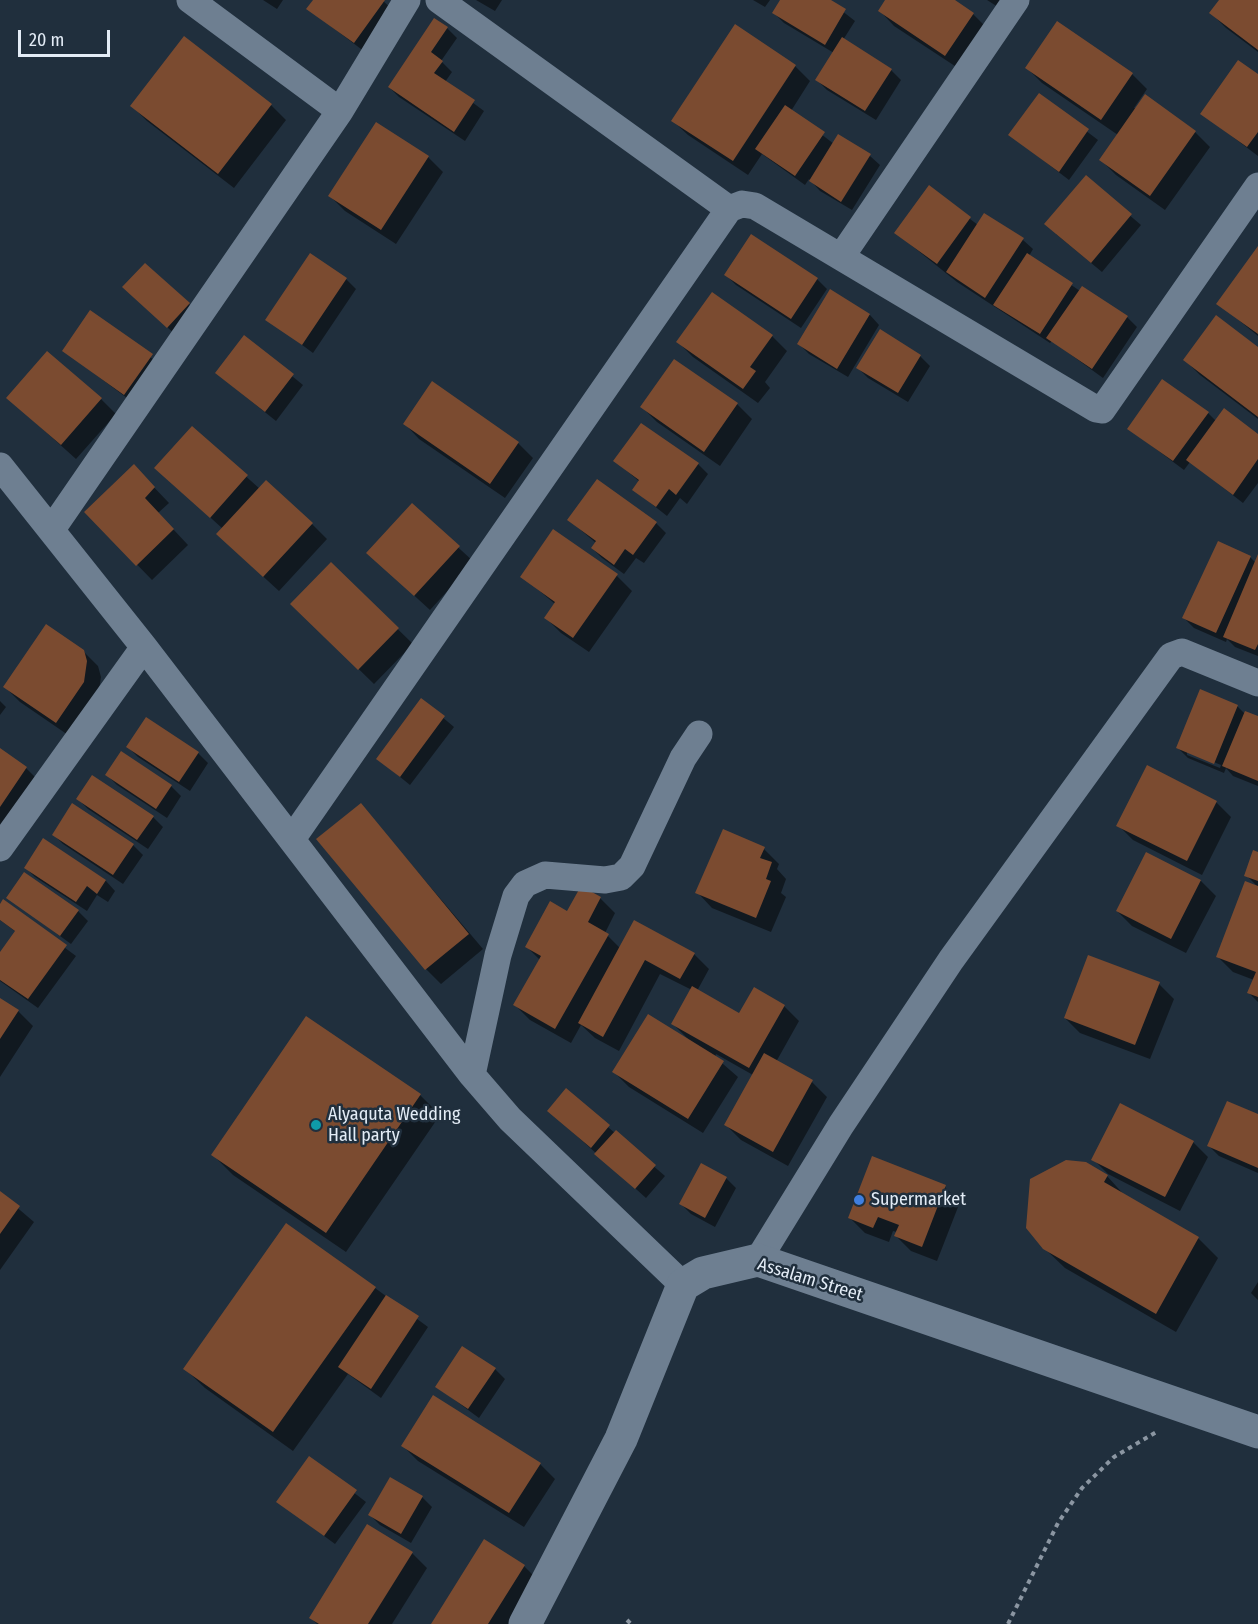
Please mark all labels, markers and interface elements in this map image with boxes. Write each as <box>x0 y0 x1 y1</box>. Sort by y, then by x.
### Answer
scale bar <box>21 18 112 56</box>
text: 20 m <box>29 29 64 51</box>
place label: Alyaquta Wedding Hall party <box>328 1104 460 1146</box>
marker: Alyaquta Wedding Hall party <box>309 1118 323 1132</box>
place label: Supermarket <box>871 1189 966 1211</box>
marker: Supermarket <box>852 1193 866 1207</box>
street label: Assalam Street <box>755 1254 865 1306</box>

